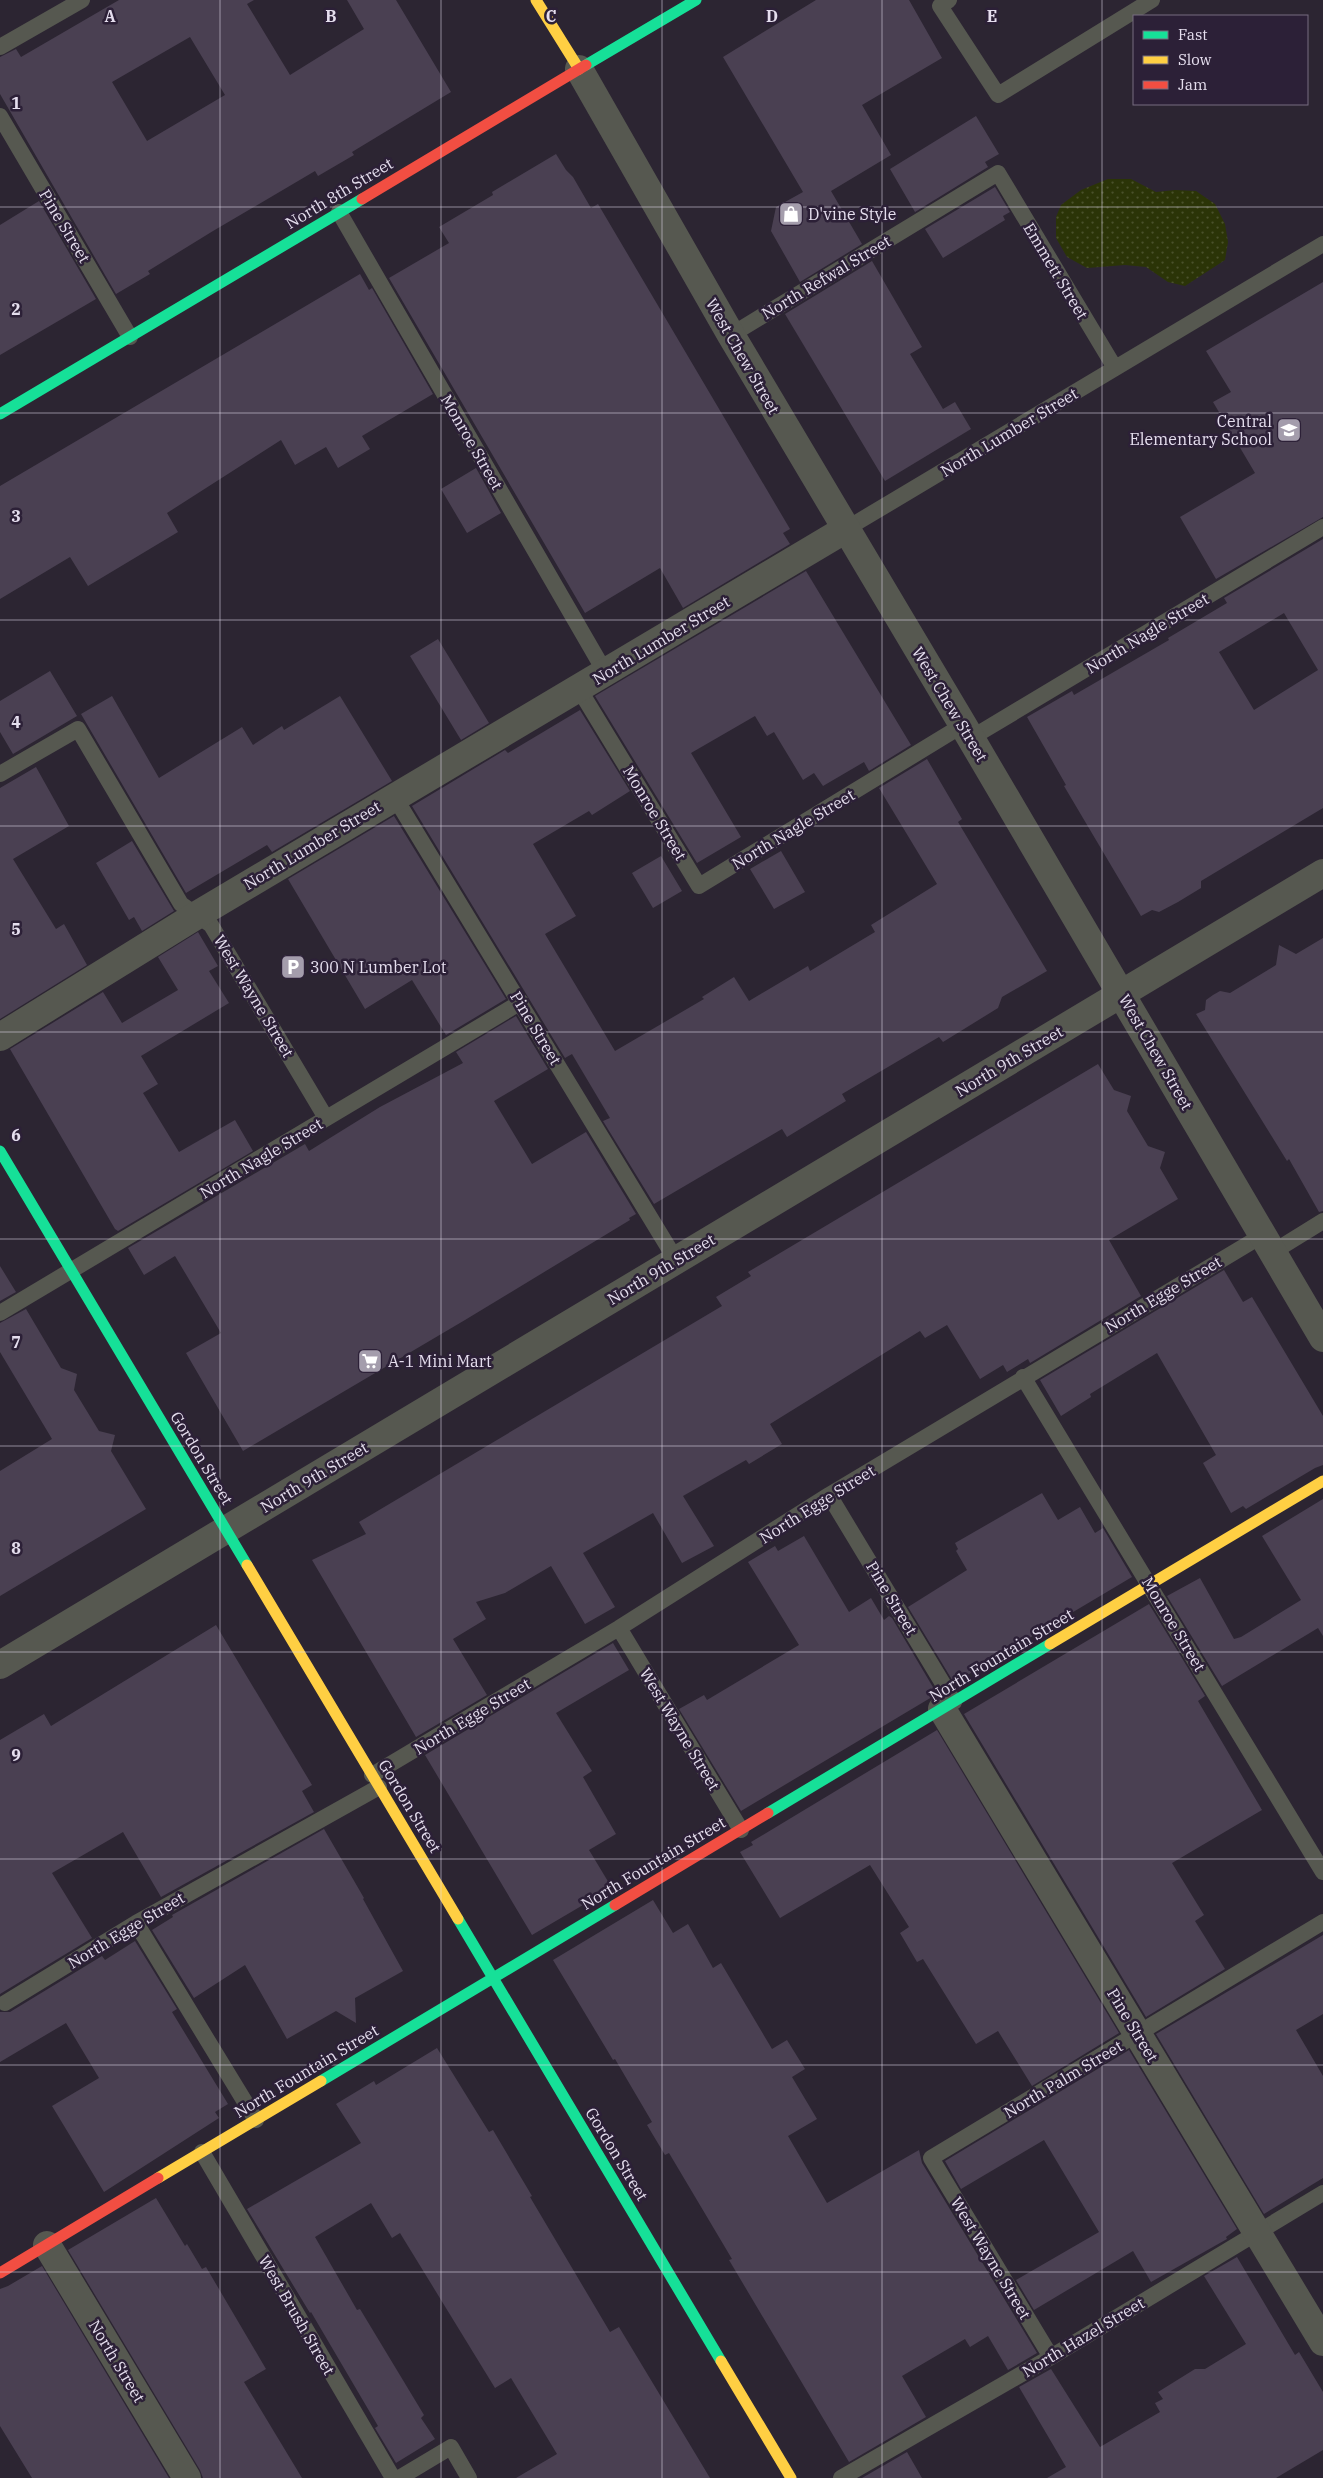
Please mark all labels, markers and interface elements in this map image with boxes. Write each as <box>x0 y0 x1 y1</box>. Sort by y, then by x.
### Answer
text: A <box>104 6 116 26</box>
text: B <box>325 6 337 26</box>
text: C <box>546 6 556 26</box>
text: D <box>766 6 778 26</box>
text: E <box>987 6 997 26</box>
legend <box>1133 15 1308 105</box>
text: Fast <box>1178 25 1208 44</box>
text: Slow <box>1178 50 1212 69</box>
text: Jam <box>1178 75 1207 94</box>
text: 1 <box>11 93 21 113</box>
street label: North 8th Street <box>282 153 397 233</box>
street label: Pine Street <box>35 185 95 267</box>
shop icon: D'vine Style <box>778 201 804 227</box>
place label: D'vine Style <box>808 204 896 224</box>
street label: Emmett Street <box>1019 219 1093 323</box>
street label: North Refwal Street <box>758 230 894 323</box>
street label: West Chew Street <box>702 295 784 418</box>
text: 2 <box>11 299 21 319</box>
street label: North Lumber Street <box>937 383 1082 481</box>
street label: Monroe Street <box>437 391 508 494</box>
place label: Central Elementary School <box>1129 411 1272 449</box>
school or university icon: Central Elementary School <box>1276 417 1302 443</box>
text: 3 <box>11 506 21 526</box>
street label: North Nagle Street <box>1082 588 1212 678</box>
street label: North Lumber Street <box>589 591 734 689</box>
street label: West Chew Street <box>908 643 992 765</box>
text: 4 <box>11 712 21 732</box>
street label: Monroe Street <box>619 762 691 864</box>
street label: North Nagle Street <box>728 784 858 874</box>
street label: North Lumber Street <box>240 796 385 894</box>
text: 5 <box>11 919 21 939</box>
street label: West Wayne Street <box>210 931 299 1061</box>
parking icon: 300 N Lumber Lot <box>280 954 306 980</box>
place label: 300 N Lumber Lot <box>310 957 447 977</box>
street label: Pine Street <box>506 987 566 1069</box>
street label: West Chew Street <box>1115 991 1197 1114</box>
street label: North 9th Street <box>952 1021 1067 1101</box>
street label: North Nagle Street <box>196 1113 326 1203</box>
text: 6 <box>11 1125 21 1145</box>
street label: North 9th Street <box>604 1229 719 1309</box>
street label: North Egge Street <box>1101 1251 1225 1337</box>
text: 7 <box>11 1332 21 1352</box>
supermarket icon: A-1 Mini Mart <box>357 1348 383 1374</box>
place label: A-1 Mini Mart <box>388 1351 492 1371</box>
street label: Gordon Street <box>166 1408 238 1509</box>
street label: North 9th Street <box>257 1437 372 1517</box>
street label: North Egge Street <box>755 1460 879 1548</box>
text: 8 <box>11 1538 21 1558</box>
street label: Pine Street <box>862 1557 922 1639</box>
street label: Monroe Street <box>1138 1573 1210 1675</box>
street label: North Fountain Street <box>925 1604 1077 1706</box>
street label: West Wayne Street <box>636 1664 725 1794</box>
street label: North Egge Street <box>410 1673 534 1759</box>
text: 9 <box>11 1745 21 1765</box>
street label: Gordon Street <box>374 1756 446 1857</box>
street label: North Fountain Street <box>577 1812 729 1914</box>
street label: North Egge Street <box>64 1887 188 1973</box>
street label: Pine Street <box>1103 1984 1163 2066</box>
street label: North Fountain Street <box>230 2020 382 2122</box>
street label: North Palm Street <box>1000 2035 1126 2122</box>
street label: Gordon Street <box>581 2104 653 2205</box>
street label: West Wayne Street <box>947 2193 1036 2323</box>
street label: West Brush Street <box>255 2252 340 2379</box>
street label: North Hazel Street <box>1018 2292 1148 2381</box>
street label: North Street <box>84 2316 150 2406</box>

